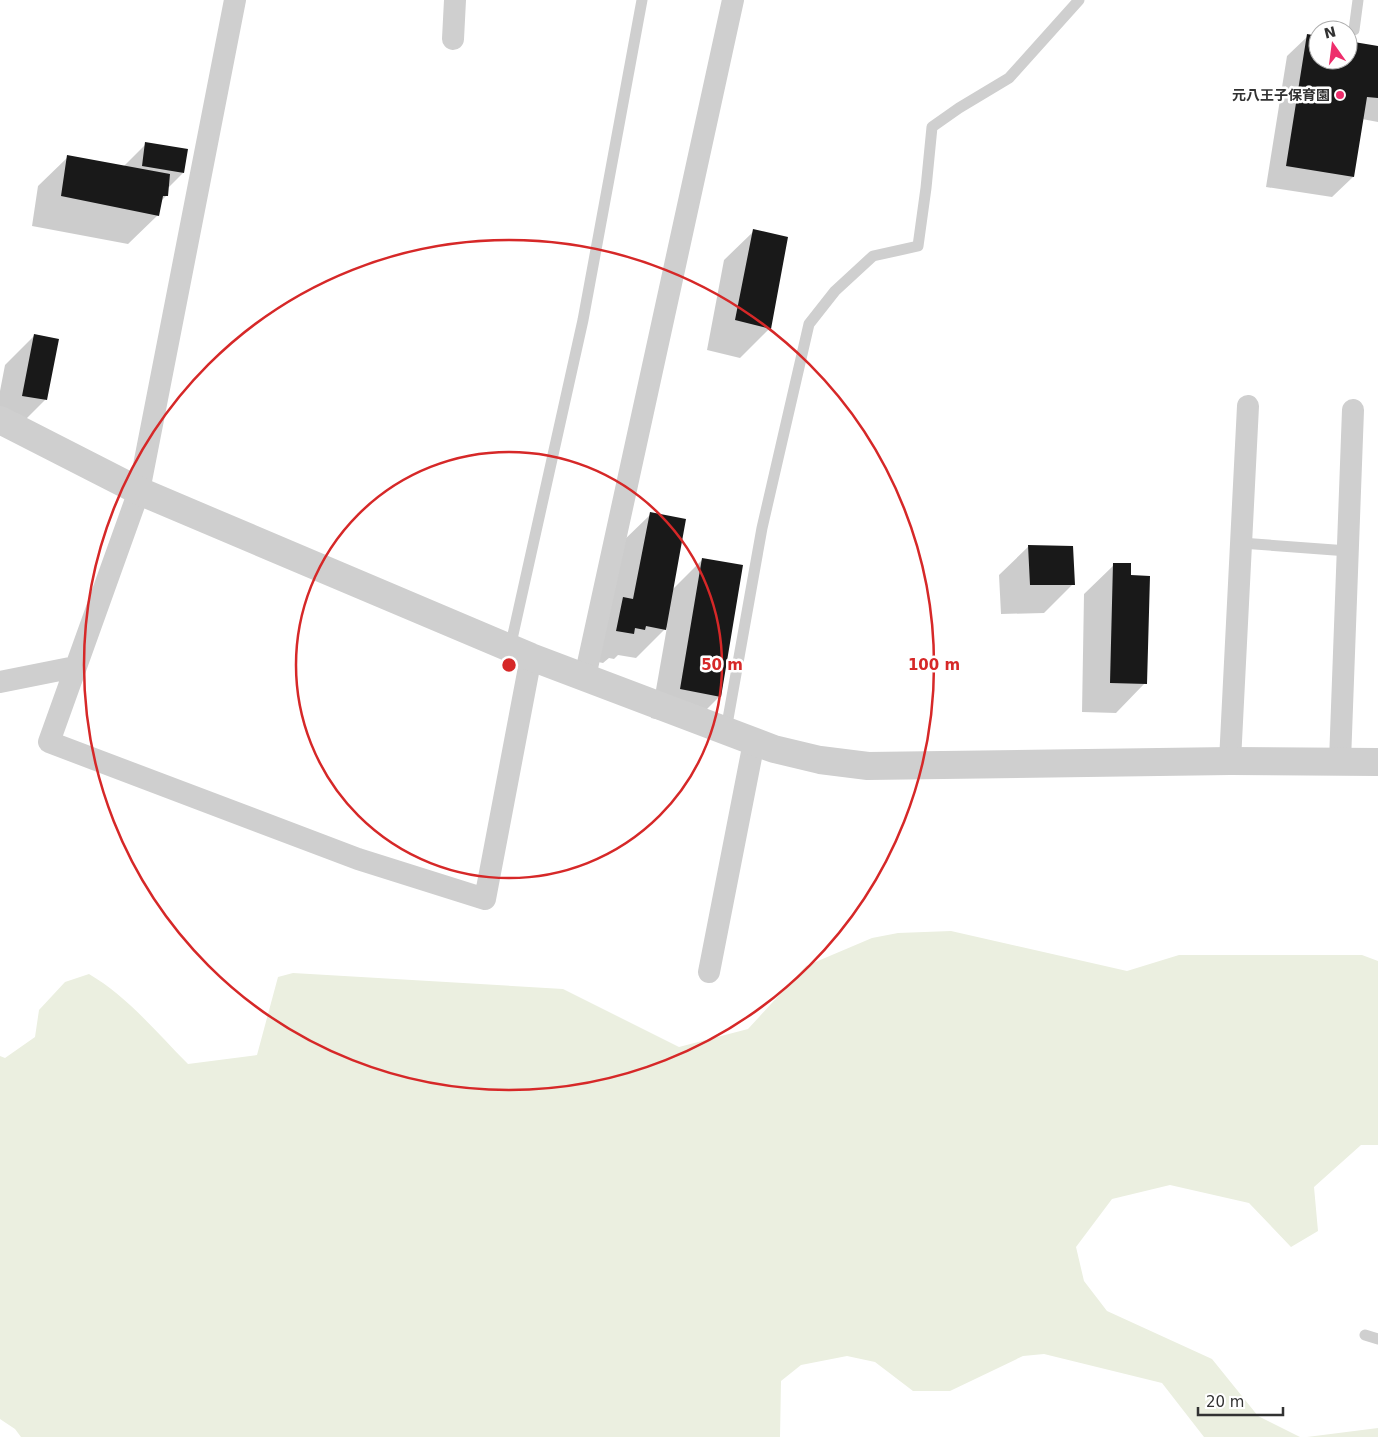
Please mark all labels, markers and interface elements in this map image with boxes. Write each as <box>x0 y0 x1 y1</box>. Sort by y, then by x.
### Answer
north arrow <box>1308 20 1358 70</box>
text: N <box>1322 23 1337 42</box>
place label: 元八王子保育園 <box>1232 87 1330 103</box>
marker: 元八王子保育園 <box>1334 89 1346 101</box>
centre of rings <box>500 656 518 674</box>
text: 50 m <box>701 656 743 674</box>
text: 100 m <box>908 656 960 674</box>
scale bar <box>1198 1384 1283 1416</box>
text: 20 m <box>1206 1393 1244 1411</box>

